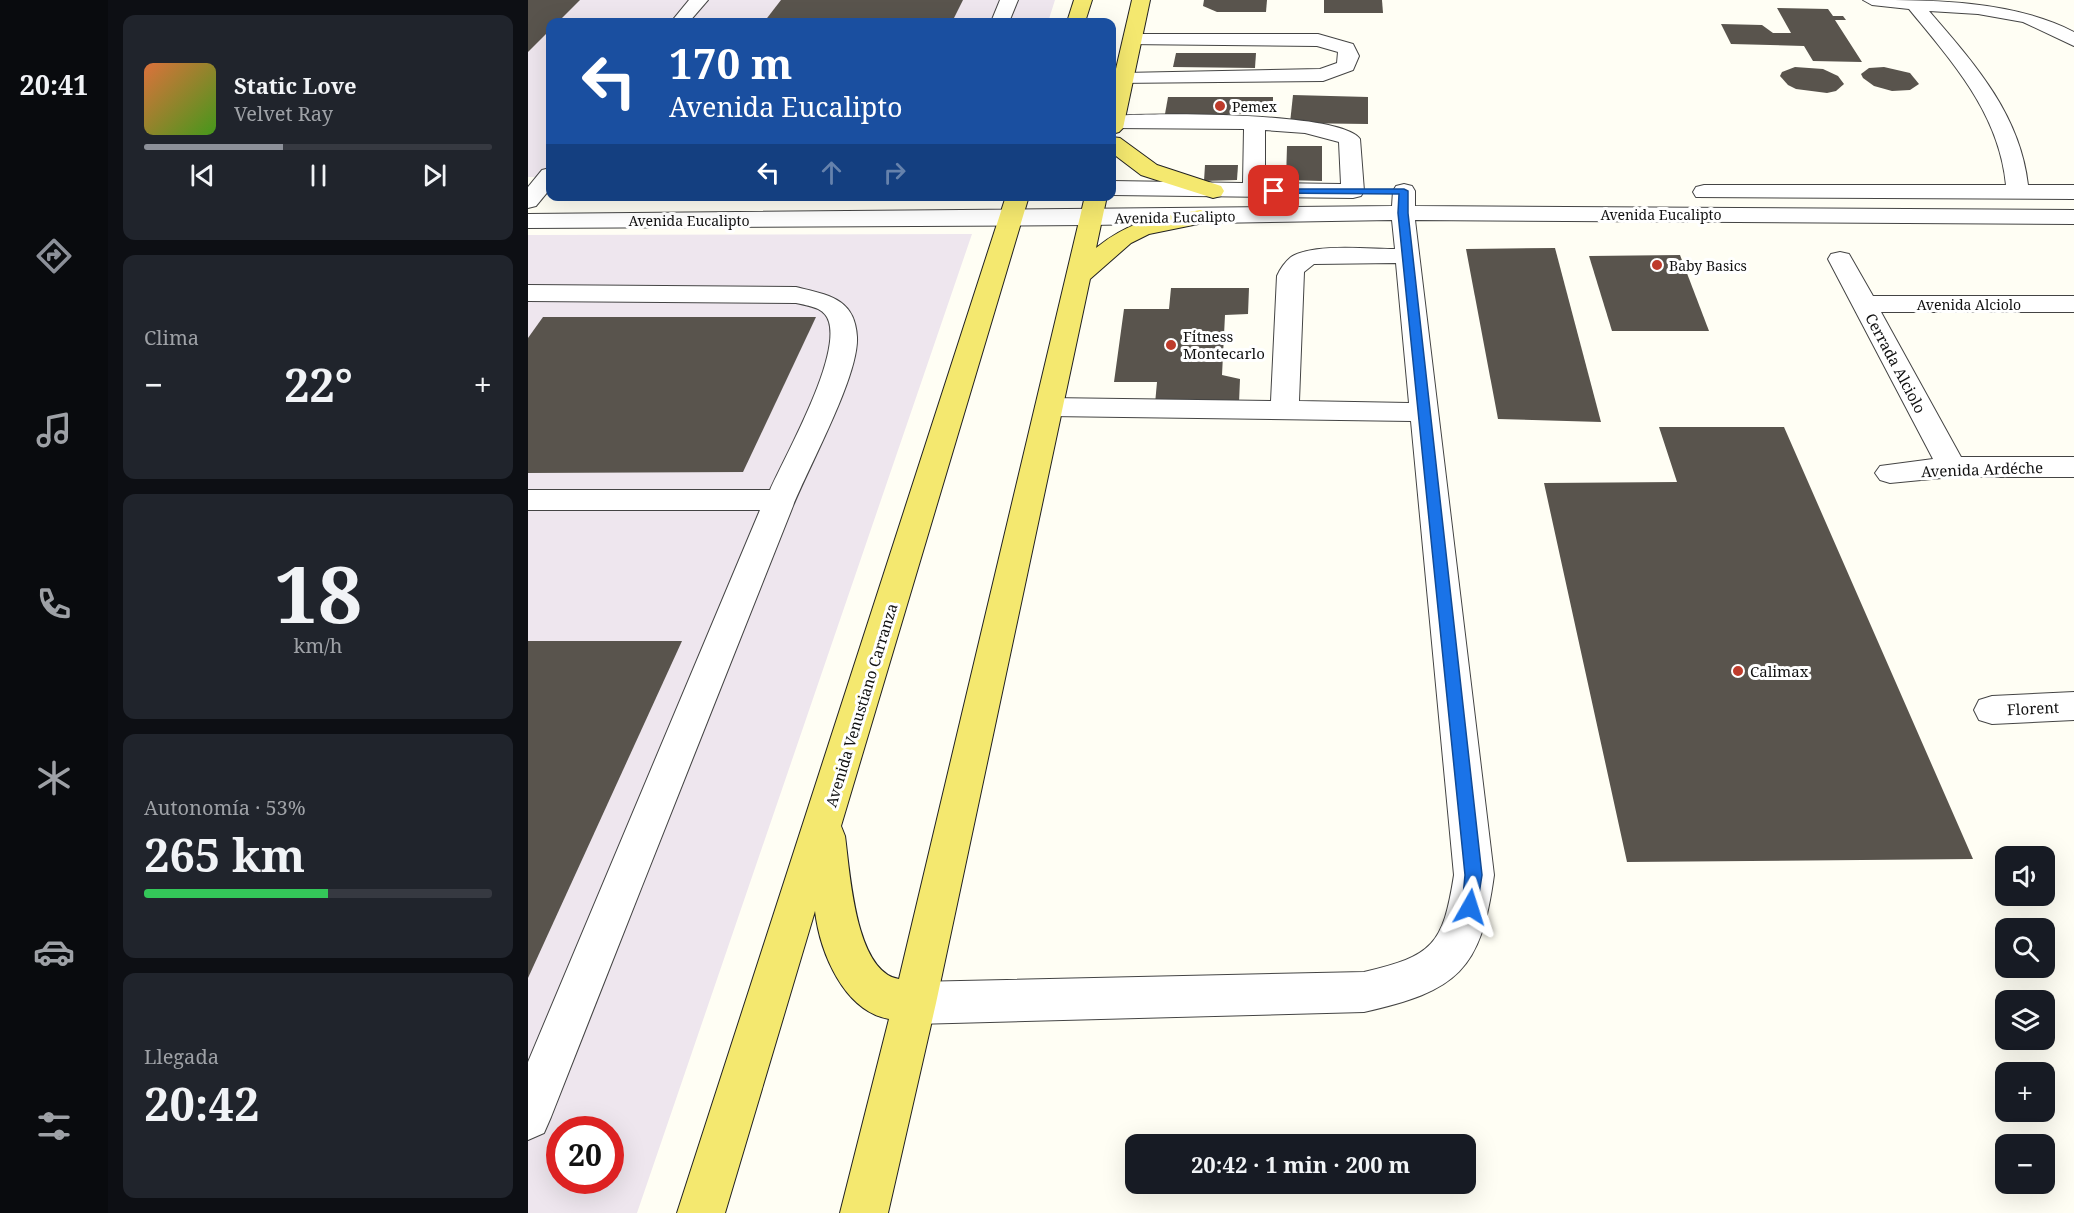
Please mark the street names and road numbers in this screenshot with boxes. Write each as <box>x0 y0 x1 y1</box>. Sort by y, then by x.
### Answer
street label: Avenida Eucalipto <box>1600 205 1722 224</box>
street label: Avenida Eucalipto <box>1114 206 1236 228</box>
street label: Avenida Eucalipto <box>628 211 750 230</box>
street label: Avenida Alciolo <box>1917 295 2021 314</box>
street label: Cerrada Alciolo <box>1861 310 1931 416</box>
street label: Avenida Ardéche <box>1921 457 2043 481</box>
street label: Avenida Venustiano Carranza <box>820 601 902 809</box>
street label: Florent <box>2006 697 2060 719</box>

